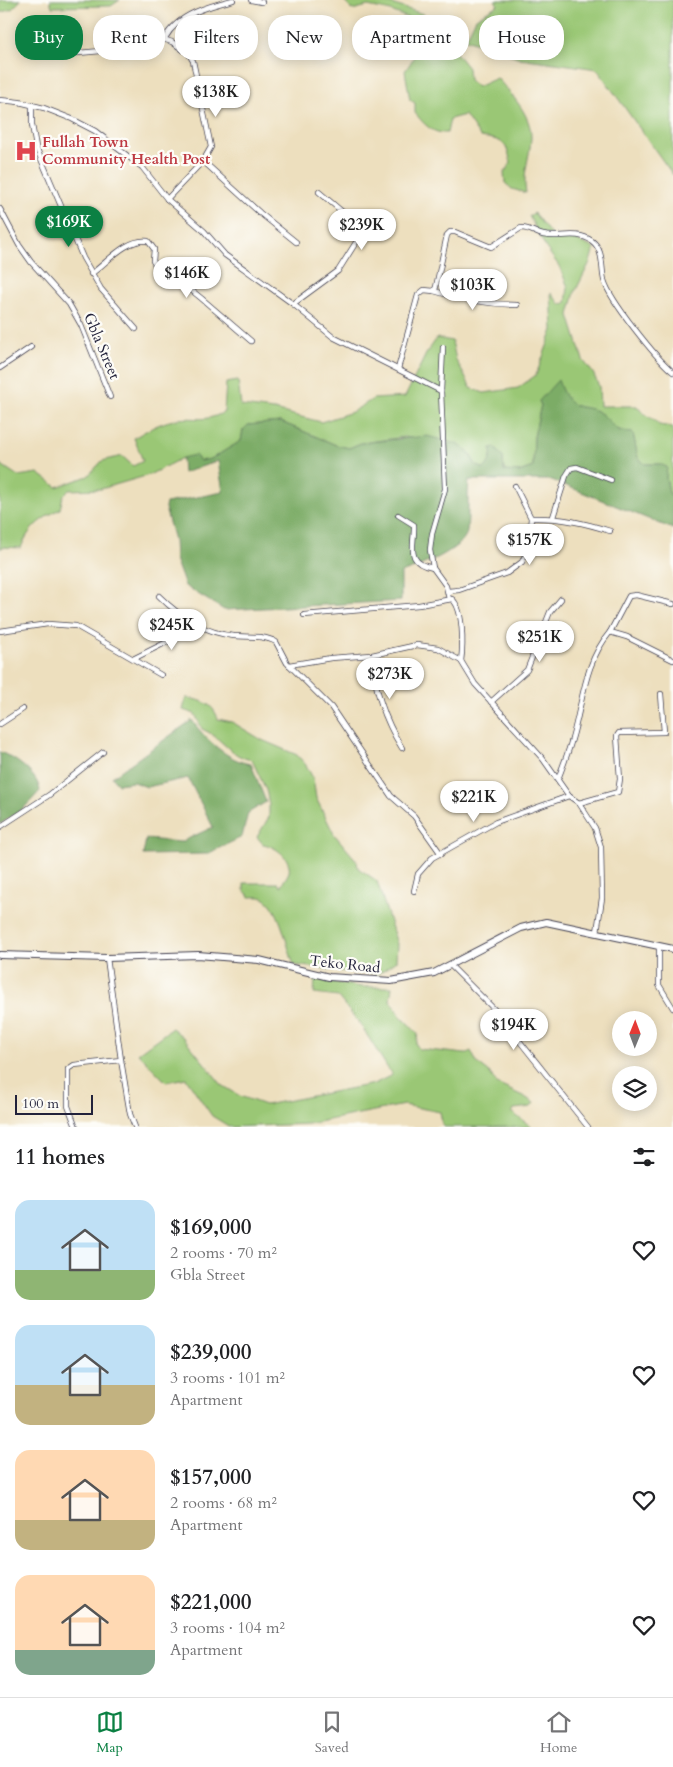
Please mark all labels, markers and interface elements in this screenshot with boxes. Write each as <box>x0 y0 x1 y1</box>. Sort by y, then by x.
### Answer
chip: Buy <box>15 15 83 60</box>
chip: Rent <box>93 15 165 60</box>
chip: Filters <box>175 15 258 60</box>
chip: New <box>268 15 342 60</box>
chip: Apartment <box>352 15 469 60</box>
chip: House <box>479 15 564 60</box>
pin: $138K <box>181 76 251 118</box>
text: $138K <box>193 81 239 103</box>
place label: Fullah Town Community Health Post <box>42 132 211 169</box>
hospital icon: Fullah Town Community Health Post <box>13 138 39 164</box>
pin: $169K <box>34 206 104 248</box>
pin: $239K <box>327 208 397 251</box>
text: $169K <box>46 211 92 233</box>
text: $239K <box>339 214 385 236</box>
pin: $146K <box>152 256 222 299</box>
text: $146K <box>164 262 210 284</box>
pin: $103K <box>438 268 508 311</box>
text: $103K <box>450 274 496 296</box>
street label: Gbla Street <box>79 310 125 383</box>
pin: $157K <box>495 524 565 566</box>
text: $157K <box>507 529 553 551</box>
pin: $245K <box>137 608 207 651</box>
text: $245K <box>149 614 195 636</box>
pin: $251K <box>505 620 575 663</box>
text: $251K <box>517 626 563 648</box>
pin: $273K <box>355 658 425 700</box>
text: $273K <box>367 663 413 685</box>
pin: $221K <box>439 780 509 823</box>
text: $221K <box>451 786 497 808</box>
street label: Teko Road <box>309 950 381 978</box>
pin: $194K <box>479 1008 549 1051</box>
north arrow <box>612 1011 658 1056</box>
map controls <box>612 1011 657 1111</box>
text: $194K <box>491 1014 537 1036</box>
button: layers <box>612 1066 657 1111</box>
scale bar <box>15 1092 92 1115</box>
text: 100 m <box>22 1094 59 1113</box>
text: 11 homes <box>15 1143 105 1172</box>
icon: filters <box>630 1143 658 1171</box>
text: $169,000 <box>170 1213 251 1242</box>
icon: home <box>55 1220 115 1280</box>
icon: heart <box>630 1236 658 1264</box>
text: 2 rooms · 70 m² <box>170 1242 277 1264</box>
text: Gbla Street <box>170 1264 245 1286</box>
text: $239,000 <box>170 1338 251 1367</box>
icon: home <box>55 1345 115 1405</box>
icon: heart <box>630 1361 658 1389</box>
text: 3 rooms · 101 m² <box>170 1367 285 1389</box>
text: Apartment <box>170 1389 243 1411</box>
text: $157,000 <box>170 1463 251 1492</box>
icon: home <box>55 1470 115 1530</box>
icon: heart <box>630 1486 658 1514</box>
text: 2 rooms · 68 m² <box>170 1492 277 1514</box>
text: Apartment <box>170 1514 243 1536</box>
text: $221,000 <box>170 1588 251 1617</box>
icon: home <box>55 1595 115 1655</box>
icon: heart <box>630 1611 658 1639</box>
text: 3 rooms · 104 m² <box>170 1617 285 1639</box>
text: Apartment <box>170 1639 243 1661</box>
tab: Map <box>96 1708 124 1757</box>
tab: Saved <box>315 1708 349 1757</box>
tab: Home <box>540 1708 577 1757</box>

